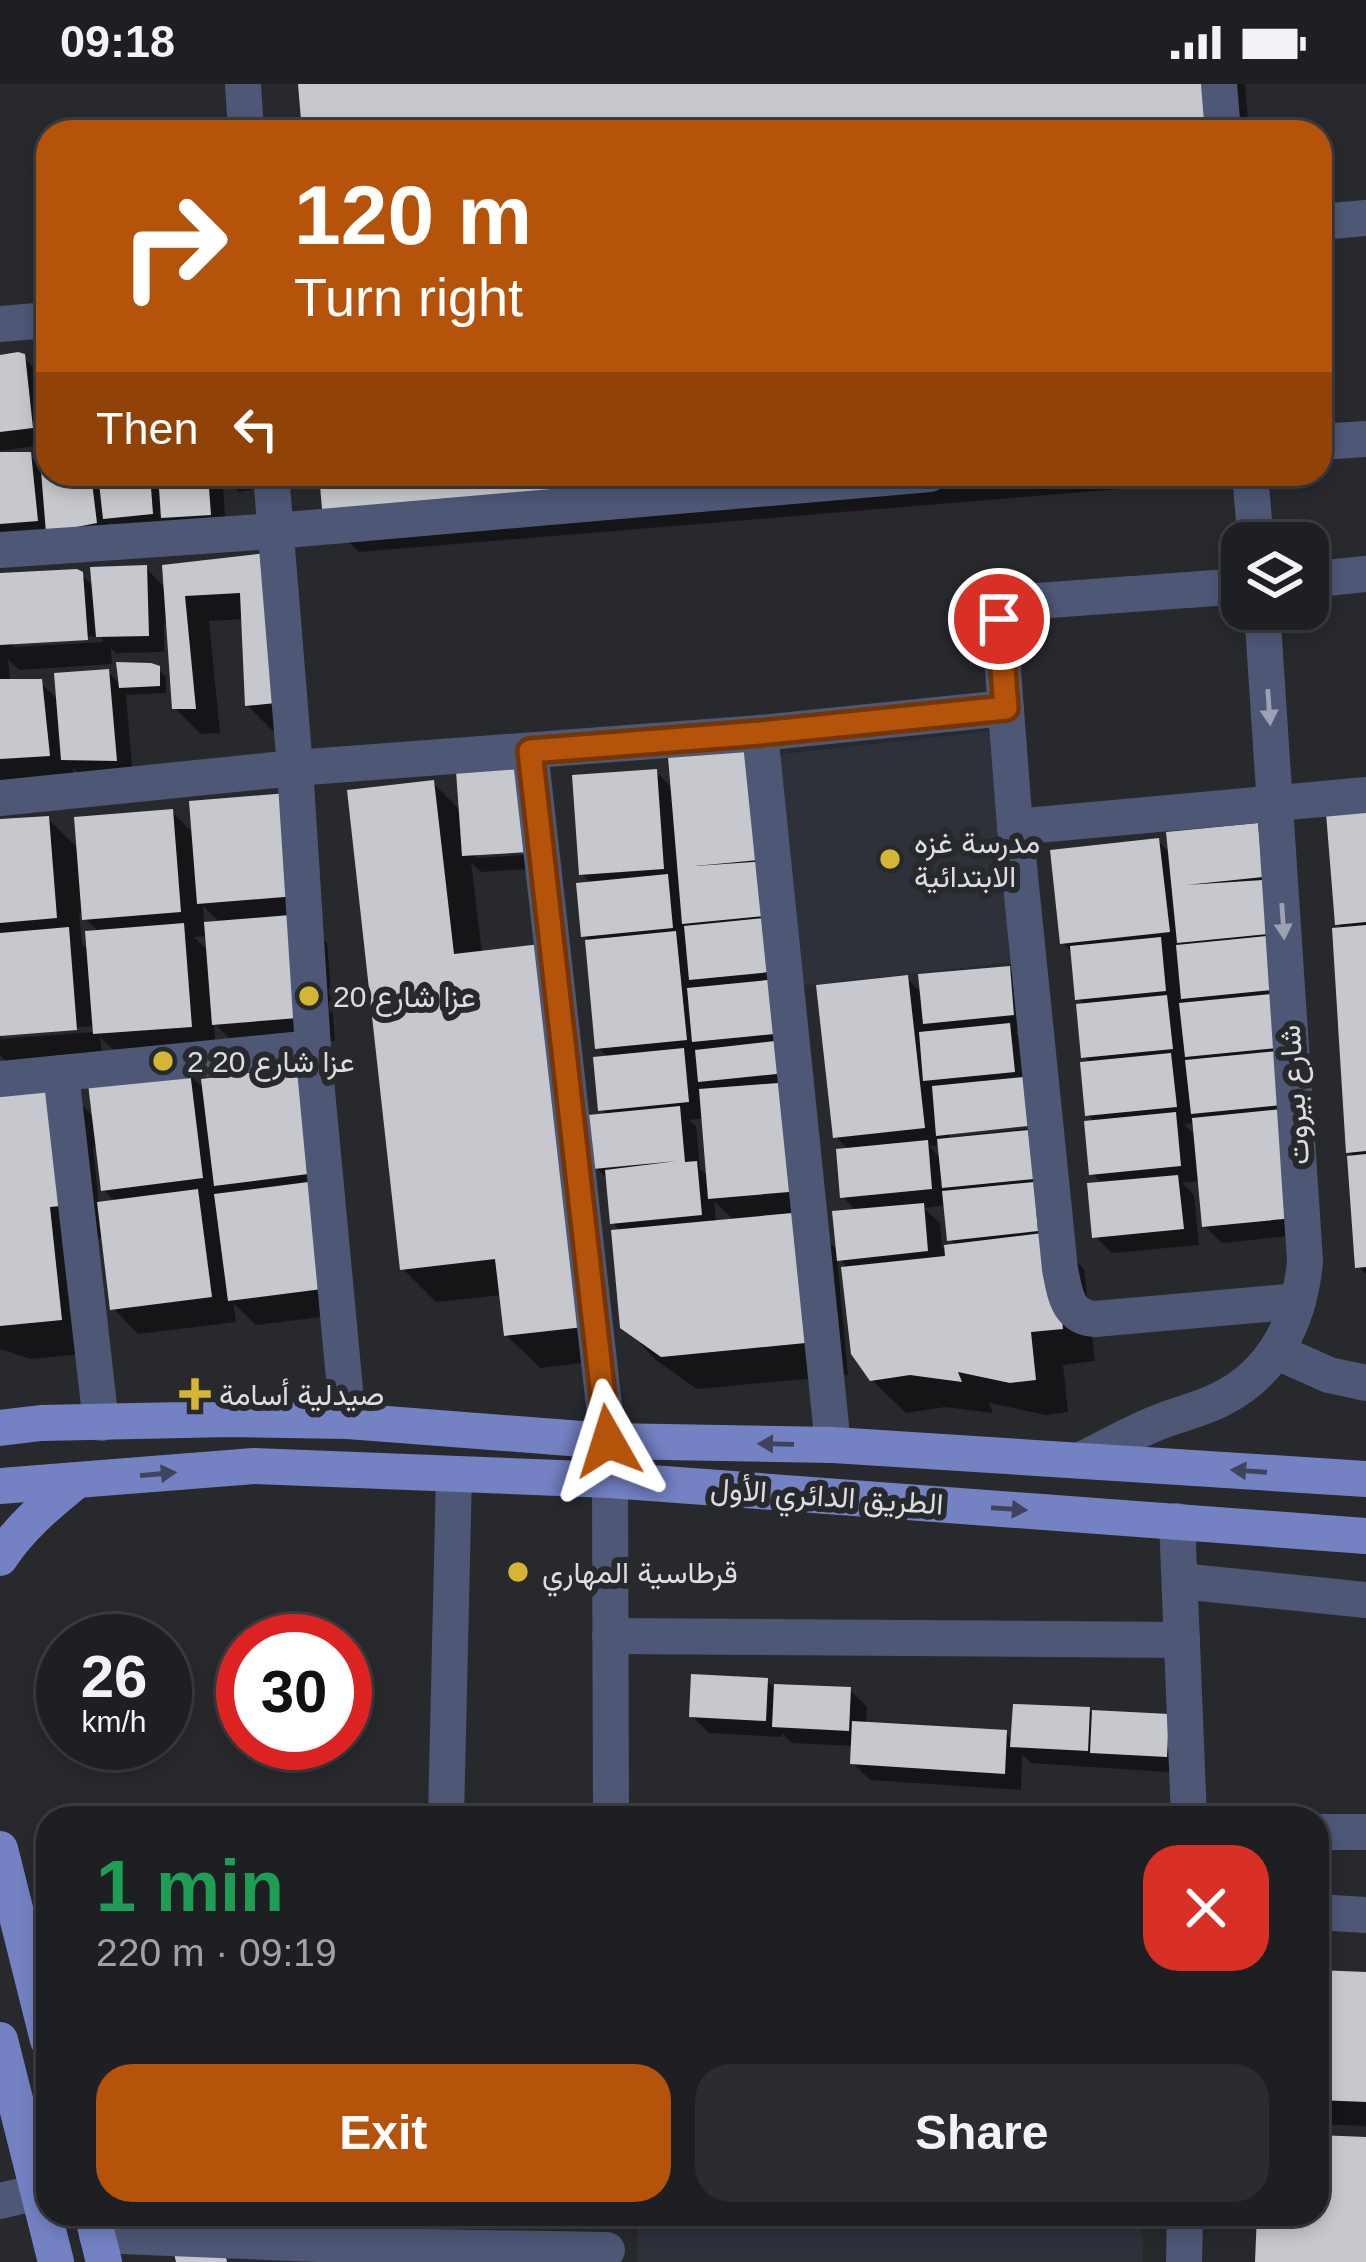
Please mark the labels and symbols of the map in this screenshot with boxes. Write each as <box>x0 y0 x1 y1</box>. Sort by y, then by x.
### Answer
pin <box>948 568 1050 670</box>
one-way arrow <box>1259 689 1278 726</box>
place label: مدرسة غزه الابتدائية <box>914 826 1040 894</box>
marker: مدرسة غزه الابتدائية <box>877 846 903 872</box>
one-way arrow <box>1274 903 1293 941</box>
place label: عزا شارع 20 <box>333 980 476 1017</box>
marker: عزا شارع 20 <box>296 983 322 1009</box>
street label: شارع بيروت <box>1273 1024 1319 1166</box>
place label: عزا شارع 20 2 <box>187 1045 355 1082</box>
marker: عزا شارع 20 2 <box>150 1048 176 1074</box>
place label: صيدلية أسامة <box>219 1378 384 1412</box>
position arrow <box>545 1378 671 1504</box>
marker: صيدلية أسامة <box>182 1381 208 1407</box>
one-way arrow <box>756 1434 794 1453</box>
one-way arrow <box>1230 1461 1267 1480</box>
one-way arrow <box>140 1464 178 1483</box>
street label: الطريق الدائري الأول <box>709 1471 945 1529</box>
one-way arrow <box>991 1500 1028 1519</box>
place label: قرطاسية المهاري <box>542 1556 738 1597</box>
marker: قرطاسية المهاري <box>505 1559 531 1585</box>
speed limit sign: 30 <box>216 1614 372 1770</box>

